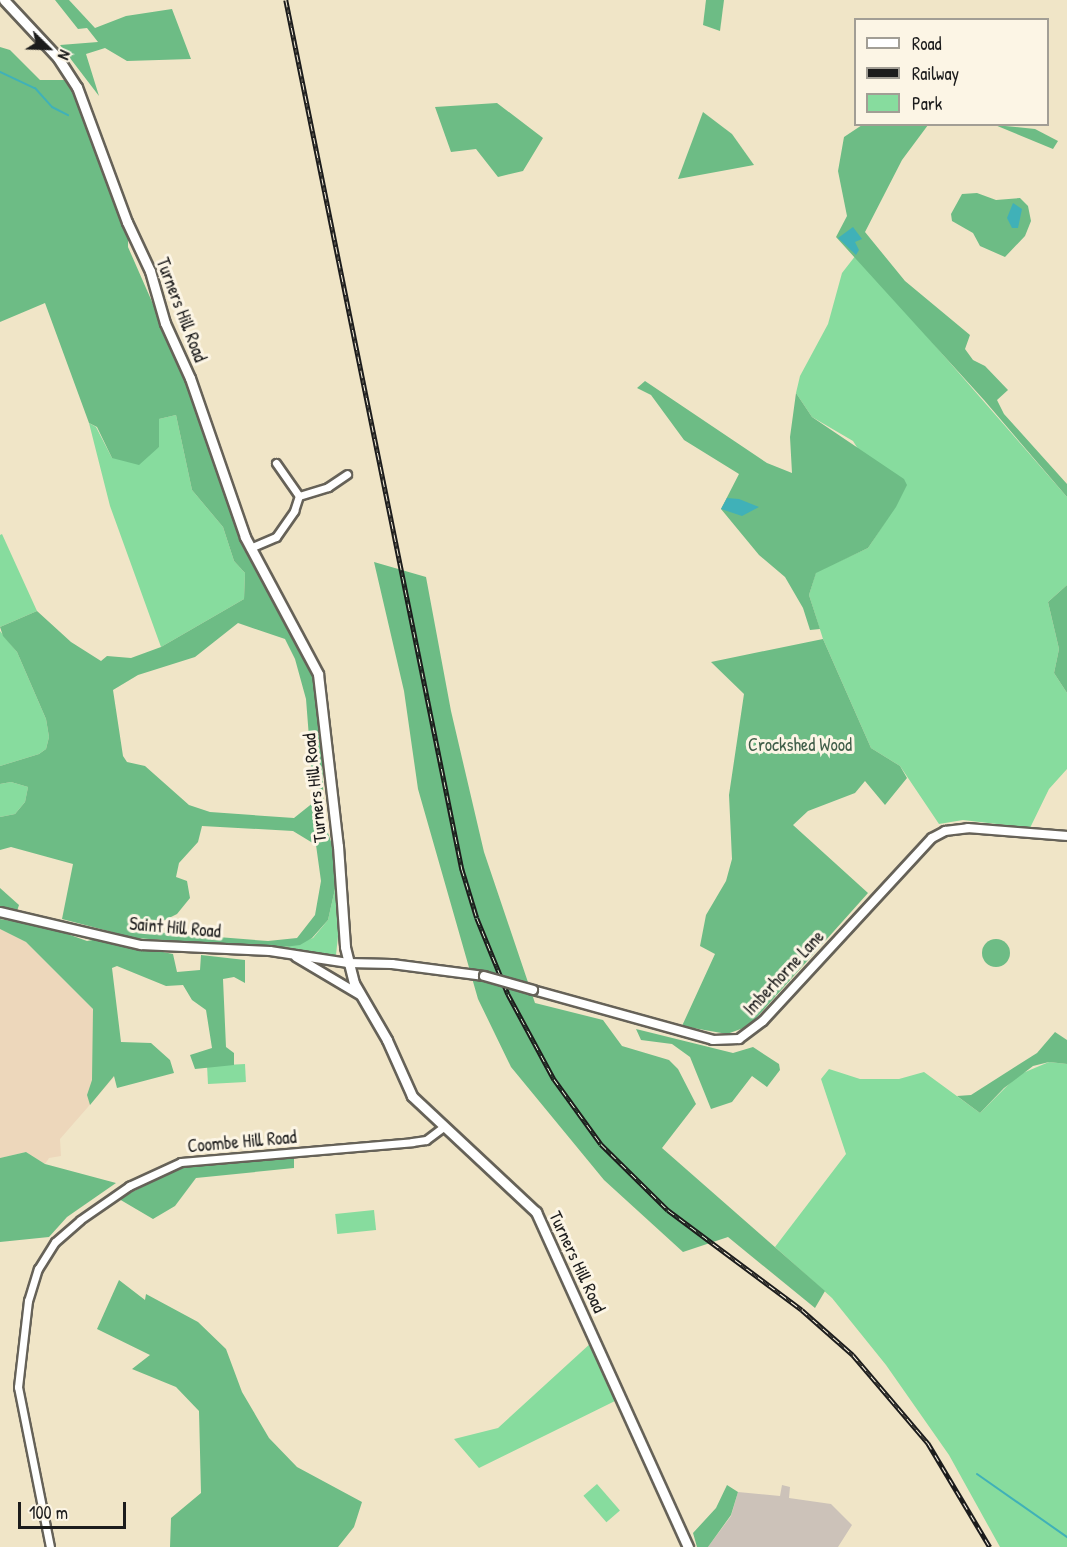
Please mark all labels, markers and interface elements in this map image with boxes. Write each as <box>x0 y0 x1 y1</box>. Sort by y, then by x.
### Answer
north arrow <box>18 18 78 78</box>
legend <box>854 18 1049 126</box>
text: Road <box>912 31 942 56</box>
text: N <box>53 47 76 63</box>
text: Railway <box>912 61 959 86</box>
text: Park <box>912 91 942 116</box>
street label: Turners Hill Road <box>151 255 211 365</box>
street label: Turners Hill Road <box>299 732 331 844</box>
park label: Crockshed Wood <box>748 734 852 756</box>
street label: Saint Hill Road <box>128 913 222 943</box>
street label: Imberhorne Lane <box>739 926 829 1020</box>
street label: Coombe Hill Road <box>187 1126 297 1158</box>
street label: Turners Hill Road <box>544 1208 610 1316</box>
scale bar <box>21 1490 129 1528</box>
text: 100 m <box>29 1500 68 1525</box>

